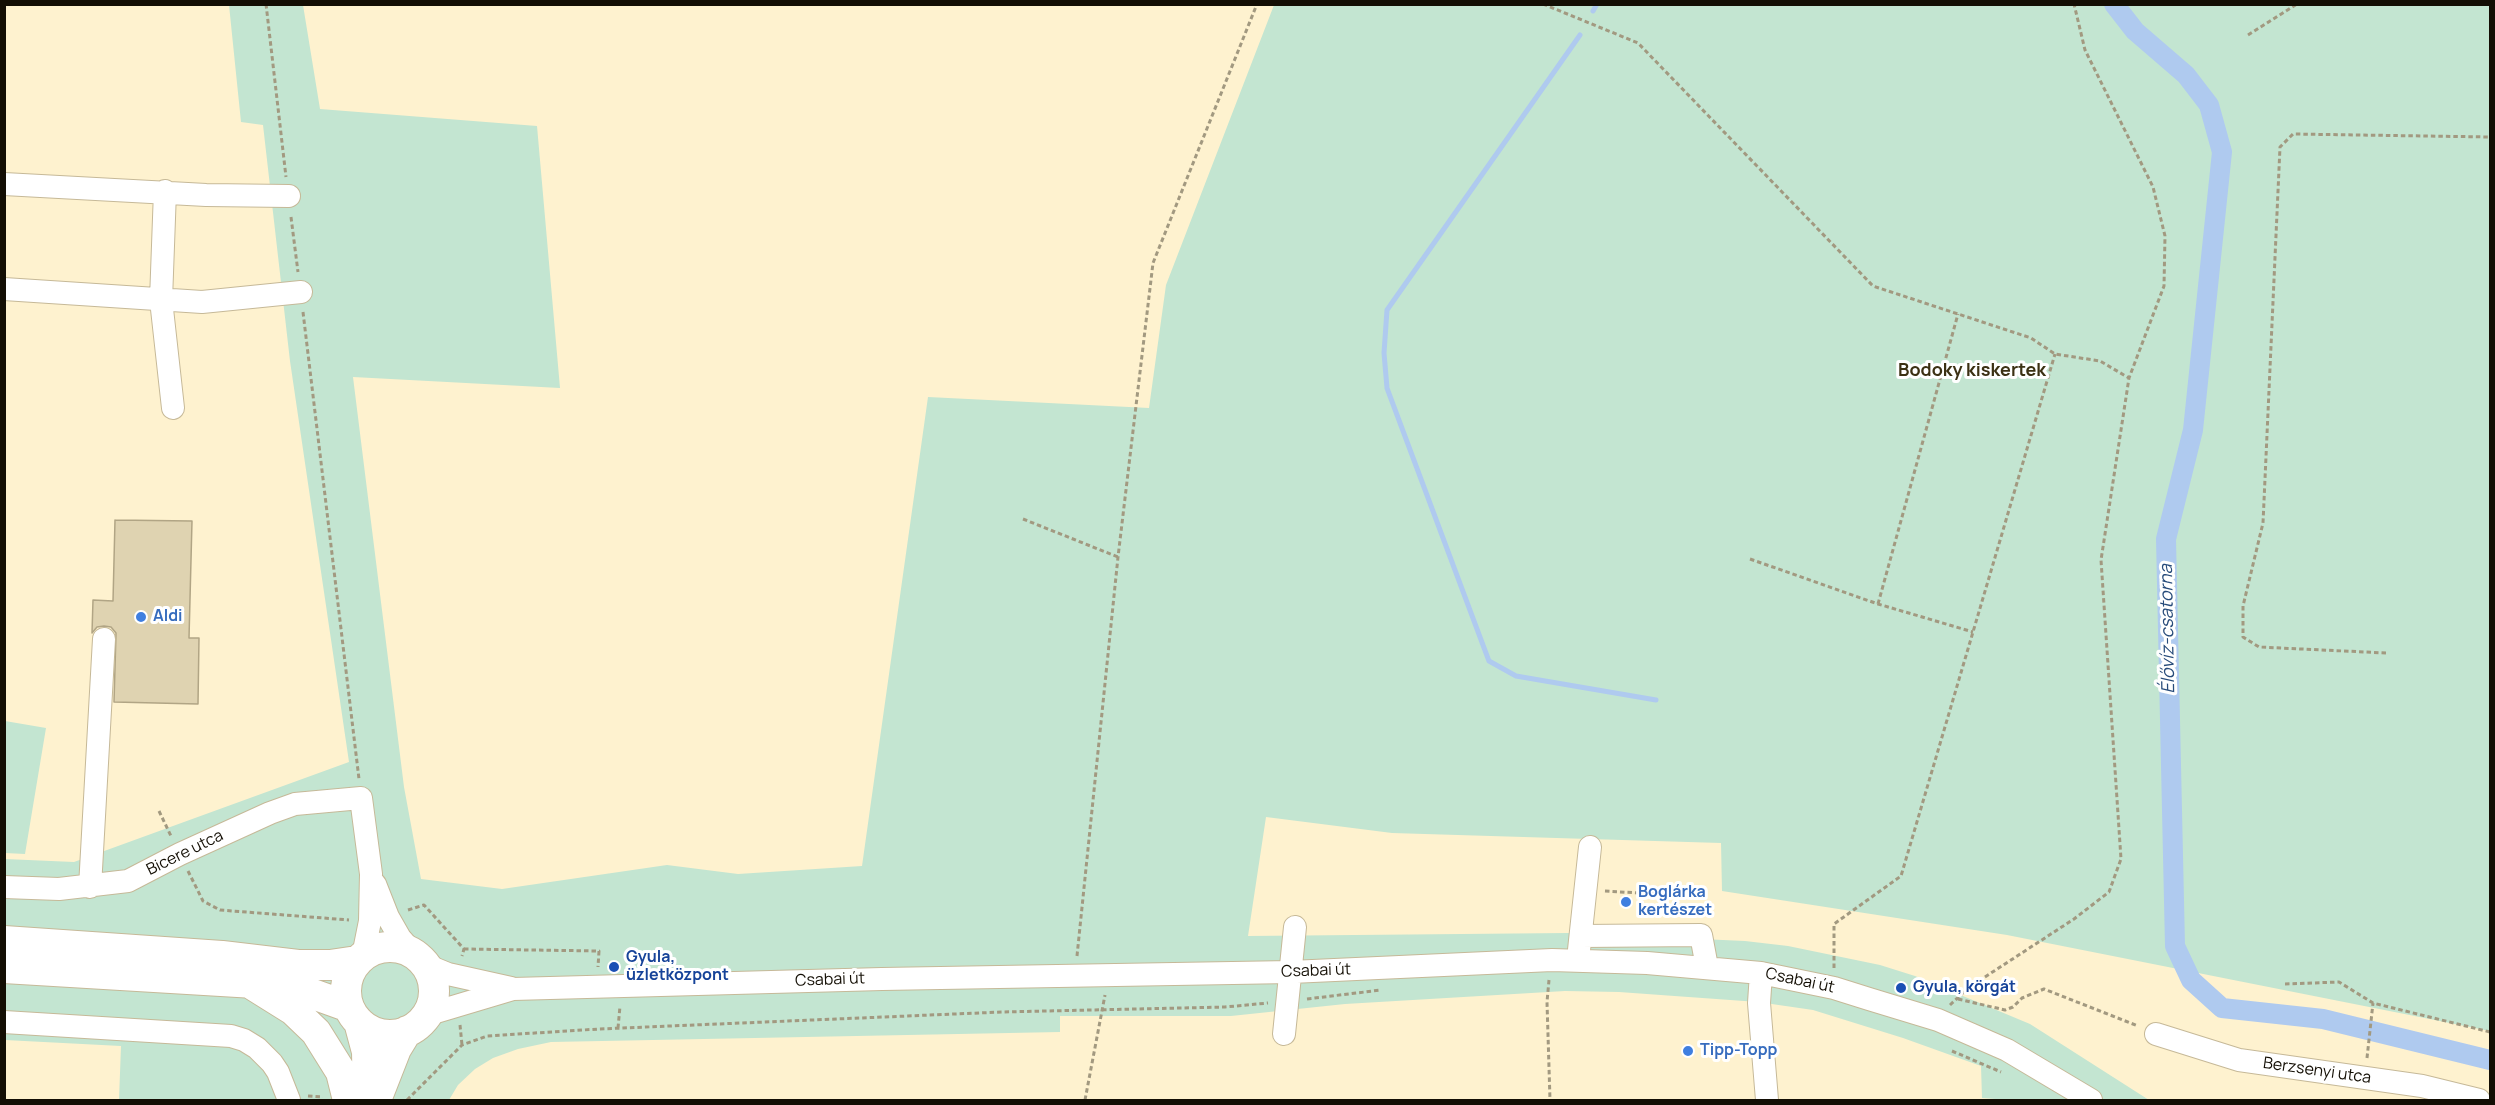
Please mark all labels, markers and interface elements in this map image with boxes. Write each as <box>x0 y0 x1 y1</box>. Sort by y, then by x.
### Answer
district label: Bodoky kiskertek <box>1898 360 2046 382</box>
water label: Élővíz-csatorna <box>2156 564 2180 694</box>
place label: Aldi <box>153 607 183 627</box>
marker: Aldi <box>134 610 148 624</box>
street label: Bicere utca <box>144 826 226 880</box>
place label: Boglárka kertészet <box>1638 883 1712 921</box>
marker: Boglárka kertészet <box>1619 895 1633 909</box>
place label: Gyula, üzletközpont <box>626 948 729 986</box>
marker: Gyula, üzletközpont <box>607 960 621 974</box>
street label: Csabai út <box>1281 960 1351 982</box>
street label: Csabai út <box>1764 964 1836 998</box>
street label: Csabai út <box>795 969 865 991</box>
place label: Gyula, körgát <box>1913 978 2016 998</box>
marker: Gyula, körgát <box>1894 981 1908 995</box>
place label: Tipp-Topp <box>1700 1041 1777 1061</box>
marker: Tipp-Topp <box>1681 1044 1695 1058</box>
street label: Berzsenyi utca <box>2262 1054 2372 1088</box>

